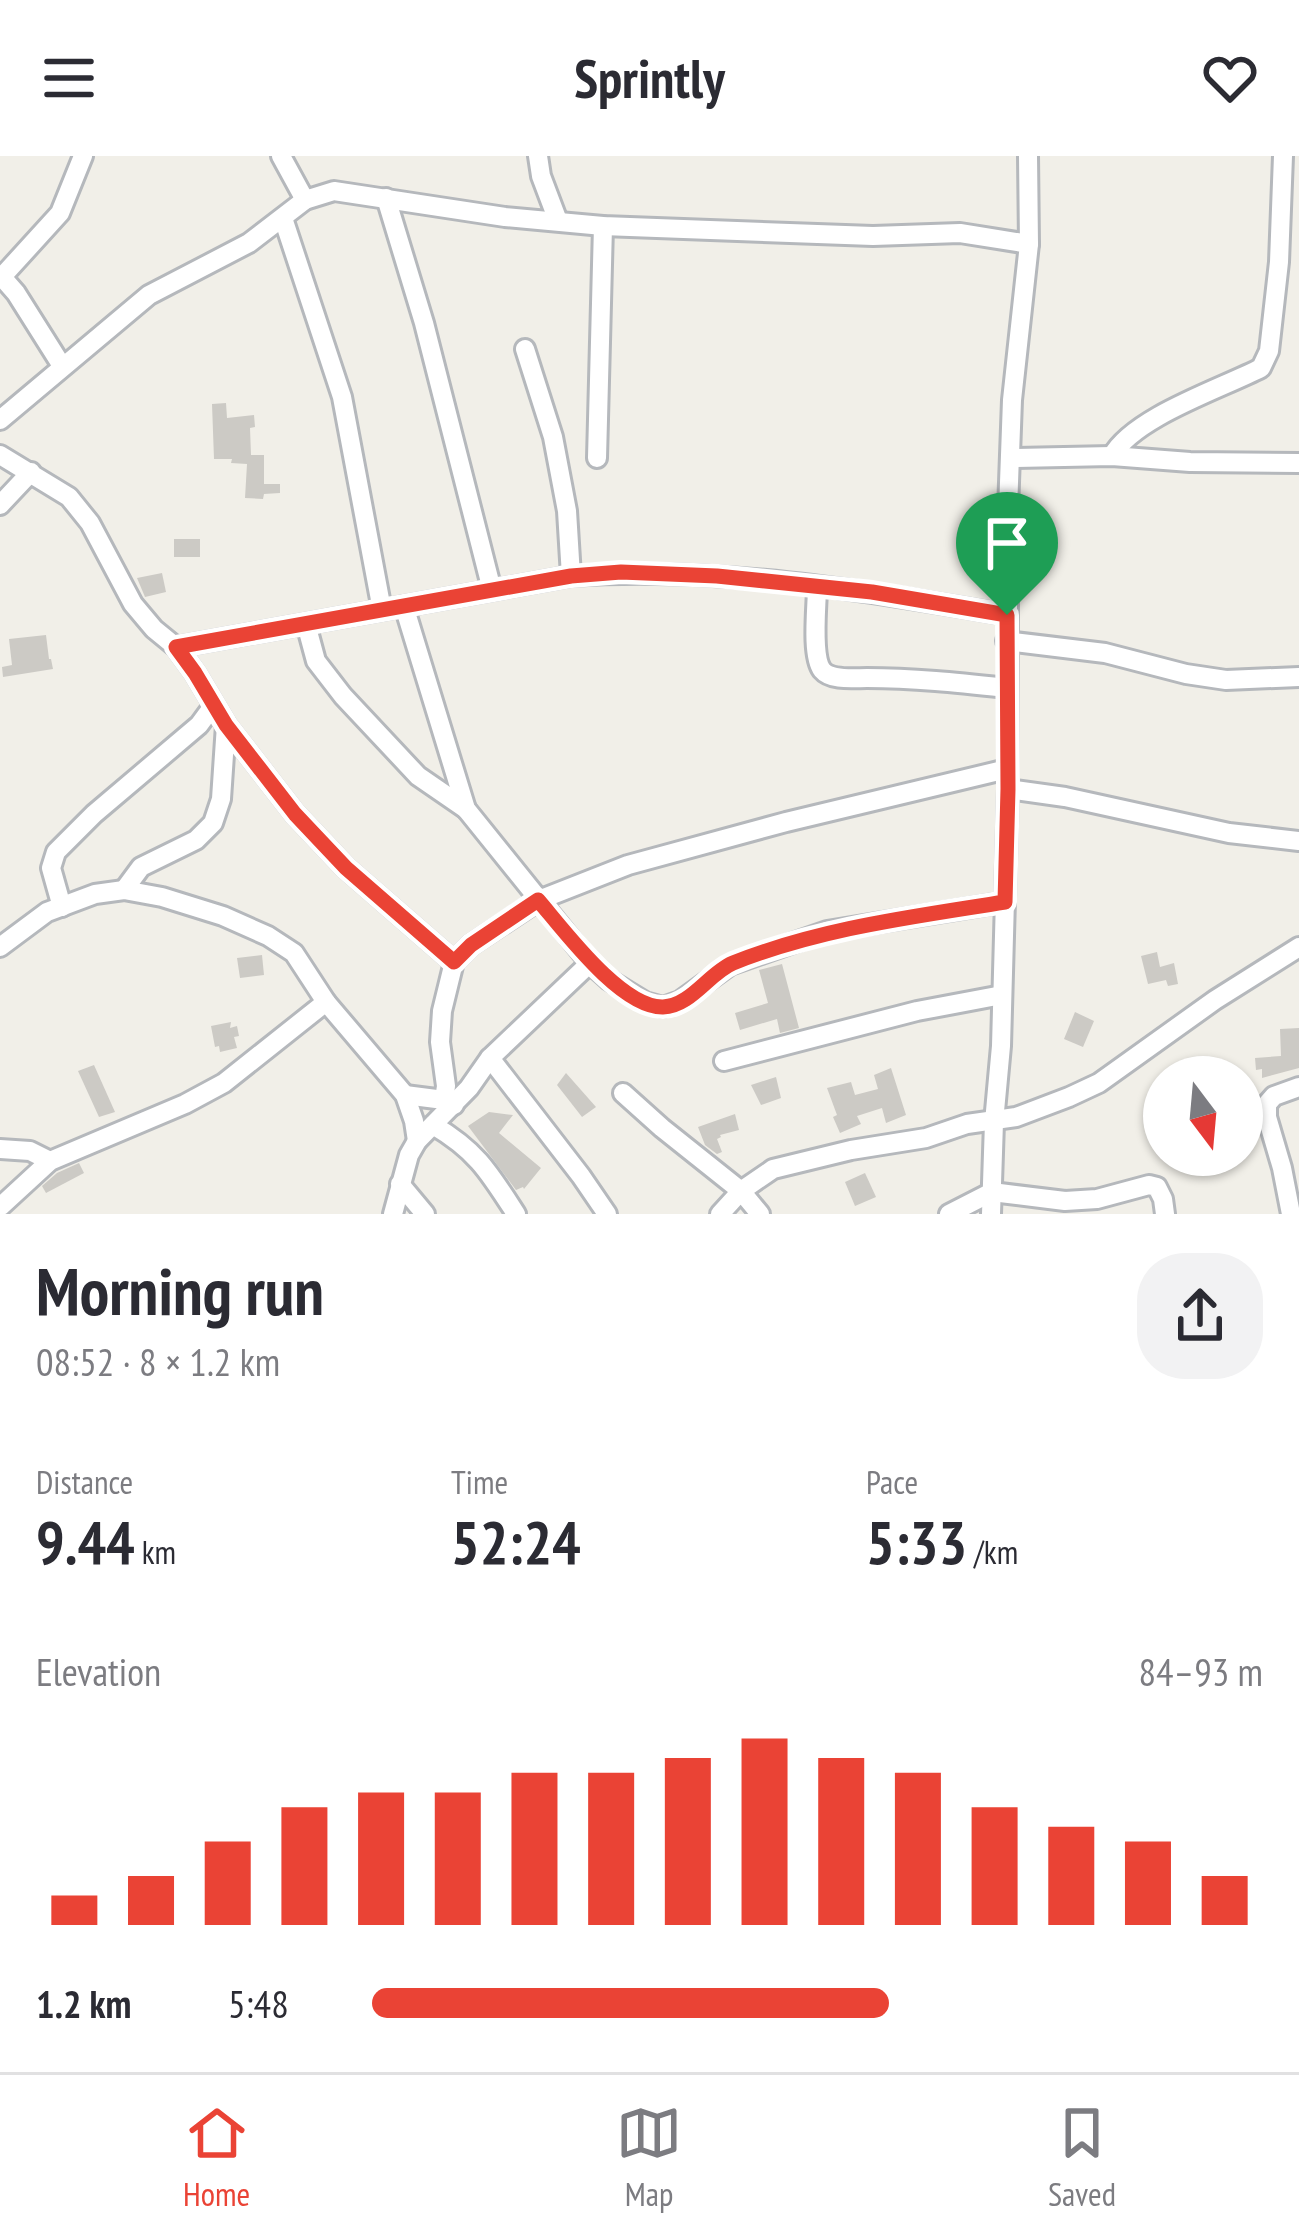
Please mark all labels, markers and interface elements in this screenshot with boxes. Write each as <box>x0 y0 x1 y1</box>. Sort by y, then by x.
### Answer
text: Sprintly <box>574 43 725 113</box>
icon: menu <box>36 45 102 111</box>
icon: heart <box>1197 45 1263 111</box>
pin <box>956 492 1058 615</box>
icon: arrive <box>974 510 1040 576</box>
north arrow <box>1143 1056 1263 1176</box>
map controls <box>1143 1056 1263 1176</box>
text: Morning run <box>36 1248 324 1333</box>
button: share <box>1137 1253 1263 1379</box>
text: 08:52 · 8 × 1.2 km <box>36 1336 280 1387</box>
text: Distance <box>36 1460 133 1503</box>
text: Time <box>451 1460 508 1503</box>
text: Pace <box>866 1460 918 1503</box>
text: 9.44 <box>36 1503 135 1581</box>
text: 52:24 <box>451 1503 581 1581</box>
text: 5:33 <box>866 1503 967 1581</box>
text: km <box>135 1530 176 1573</box>
text: /km <box>967 1530 1018 1573</box>
text: Elevation <box>36 1646 161 1697</box>
text: 84–93 m <box>1138 1646 1263 1697</box>
text: 1.2 km <box>36 1978 131 2029</box>
text: 5:48 <box>228 1978 289 2029</box>
tab: Home <box>183 2100 250 2215</box>
tab: Map <box>616 2100 682 2215</box>
tab: Saved <box>1048 2100 1116 2215</box>

